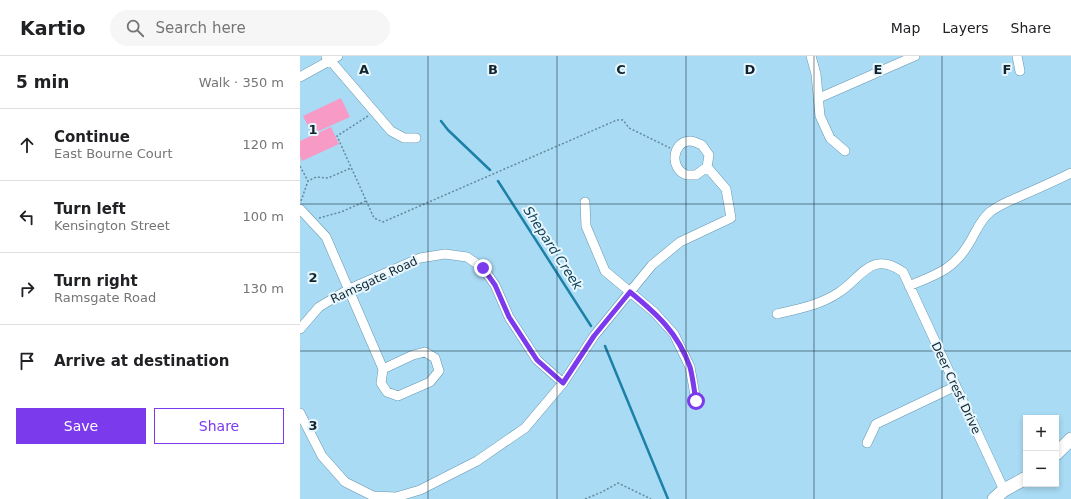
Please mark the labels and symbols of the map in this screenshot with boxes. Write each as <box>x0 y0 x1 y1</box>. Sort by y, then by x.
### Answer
text: A <box>359 62 369 77</box>
text: B <box>488 62 498 77</box>
text: C <box>616 62 626 77</box>
text: D <box>745 62 756 77</box>
text: E <box>874 62 882 77</box>
text: F <box>1003 62 1011 77</box>
text: 1 <box>308 122 318 137</box>
water label: Shepard Creek <box>520 203 586 293</box>
street label: Ramsgate Road <box>328 254 420 306</box>
route end <box>474 259 492 277</box>
text: 2 <box>308 270 318 285</box>
street label: Deer Crest Drive <box>929 340 983 436</box>
route start <box>687 392 705 410</box>
text: 3 <box>308 418 318 433</box>

